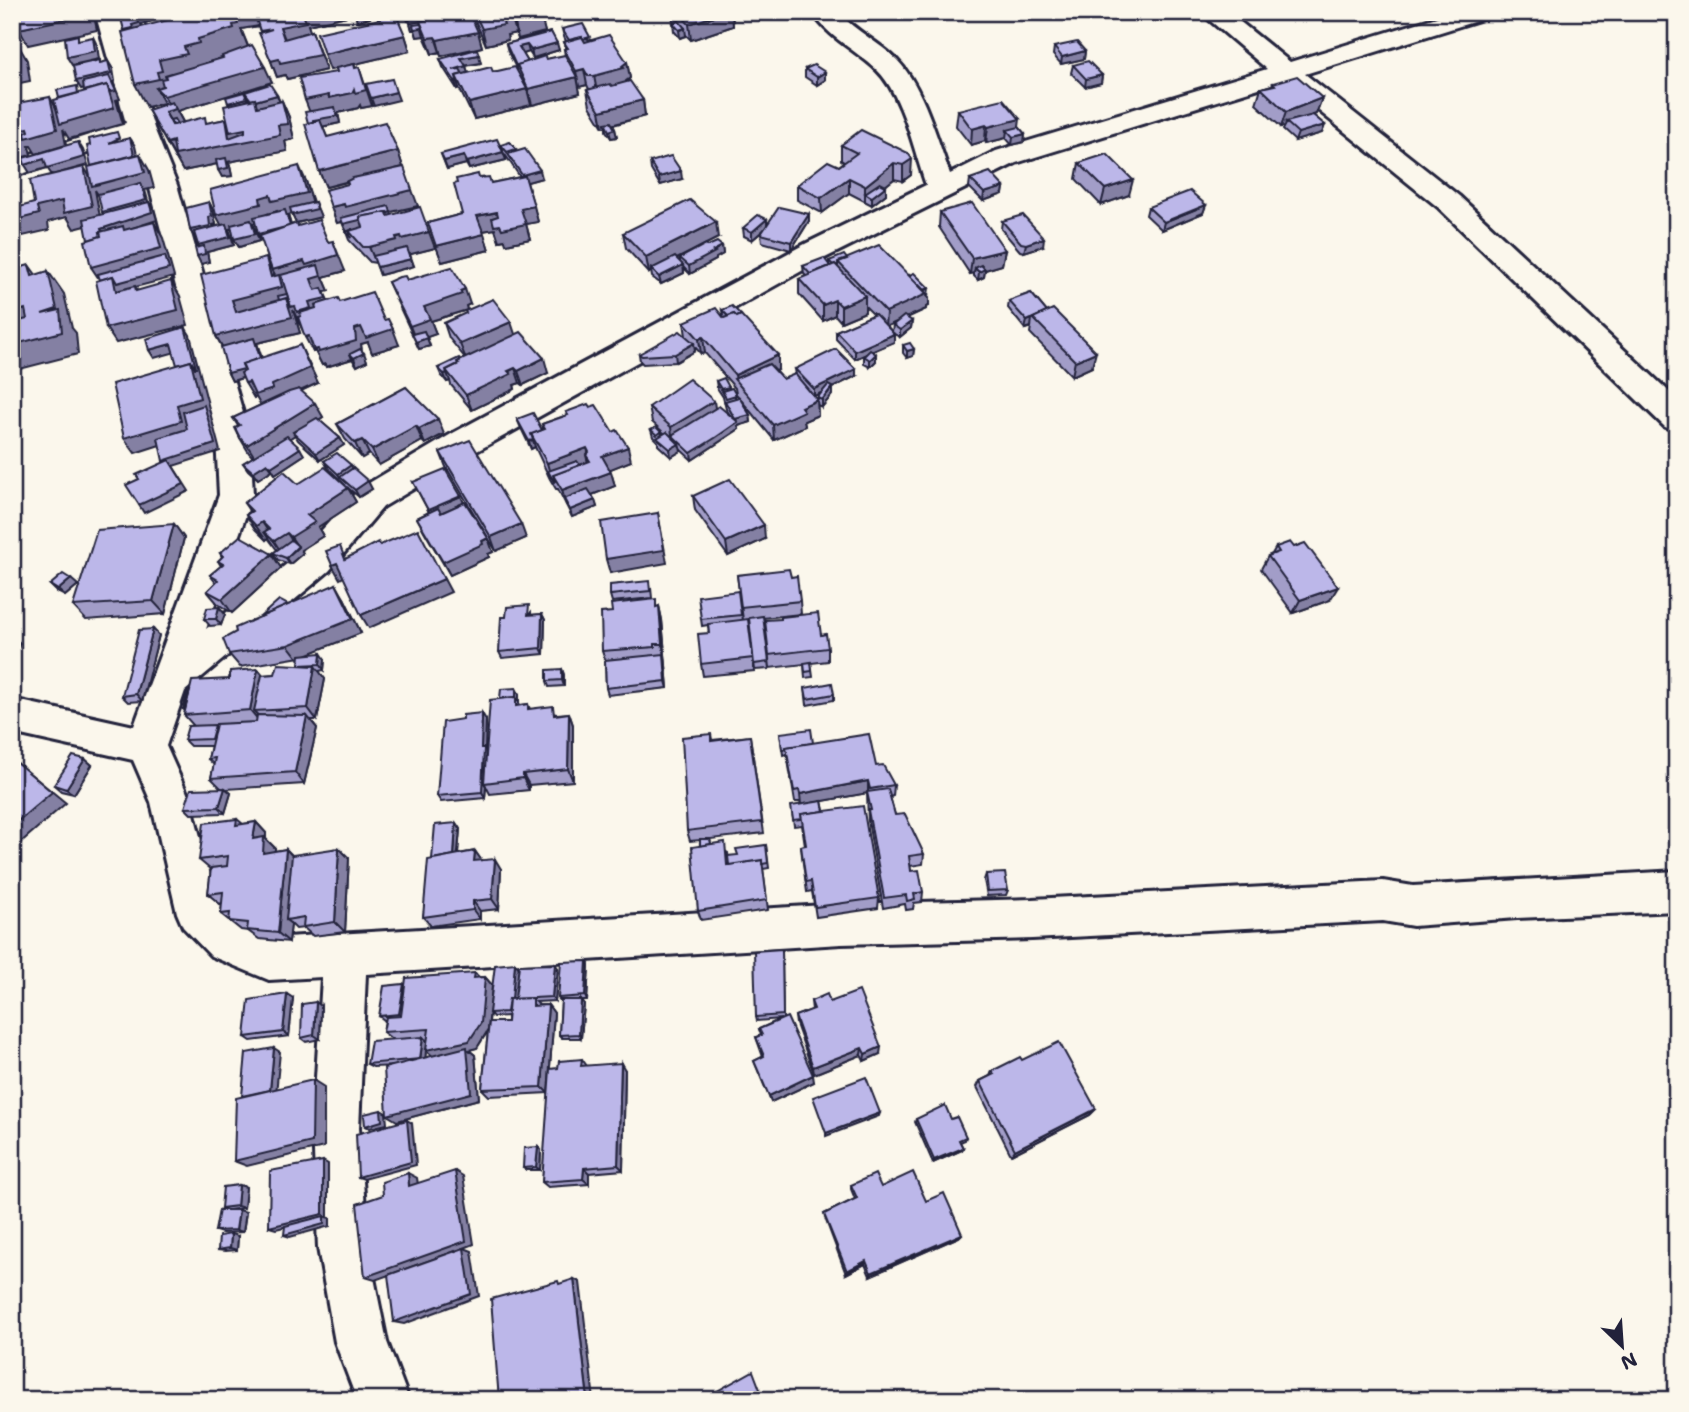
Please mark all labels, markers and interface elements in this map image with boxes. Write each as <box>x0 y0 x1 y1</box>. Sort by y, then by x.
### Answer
north arrow <box>1588 1310 1658 1380</box>
text: N <box>1617 1346 1641 1375</box>

